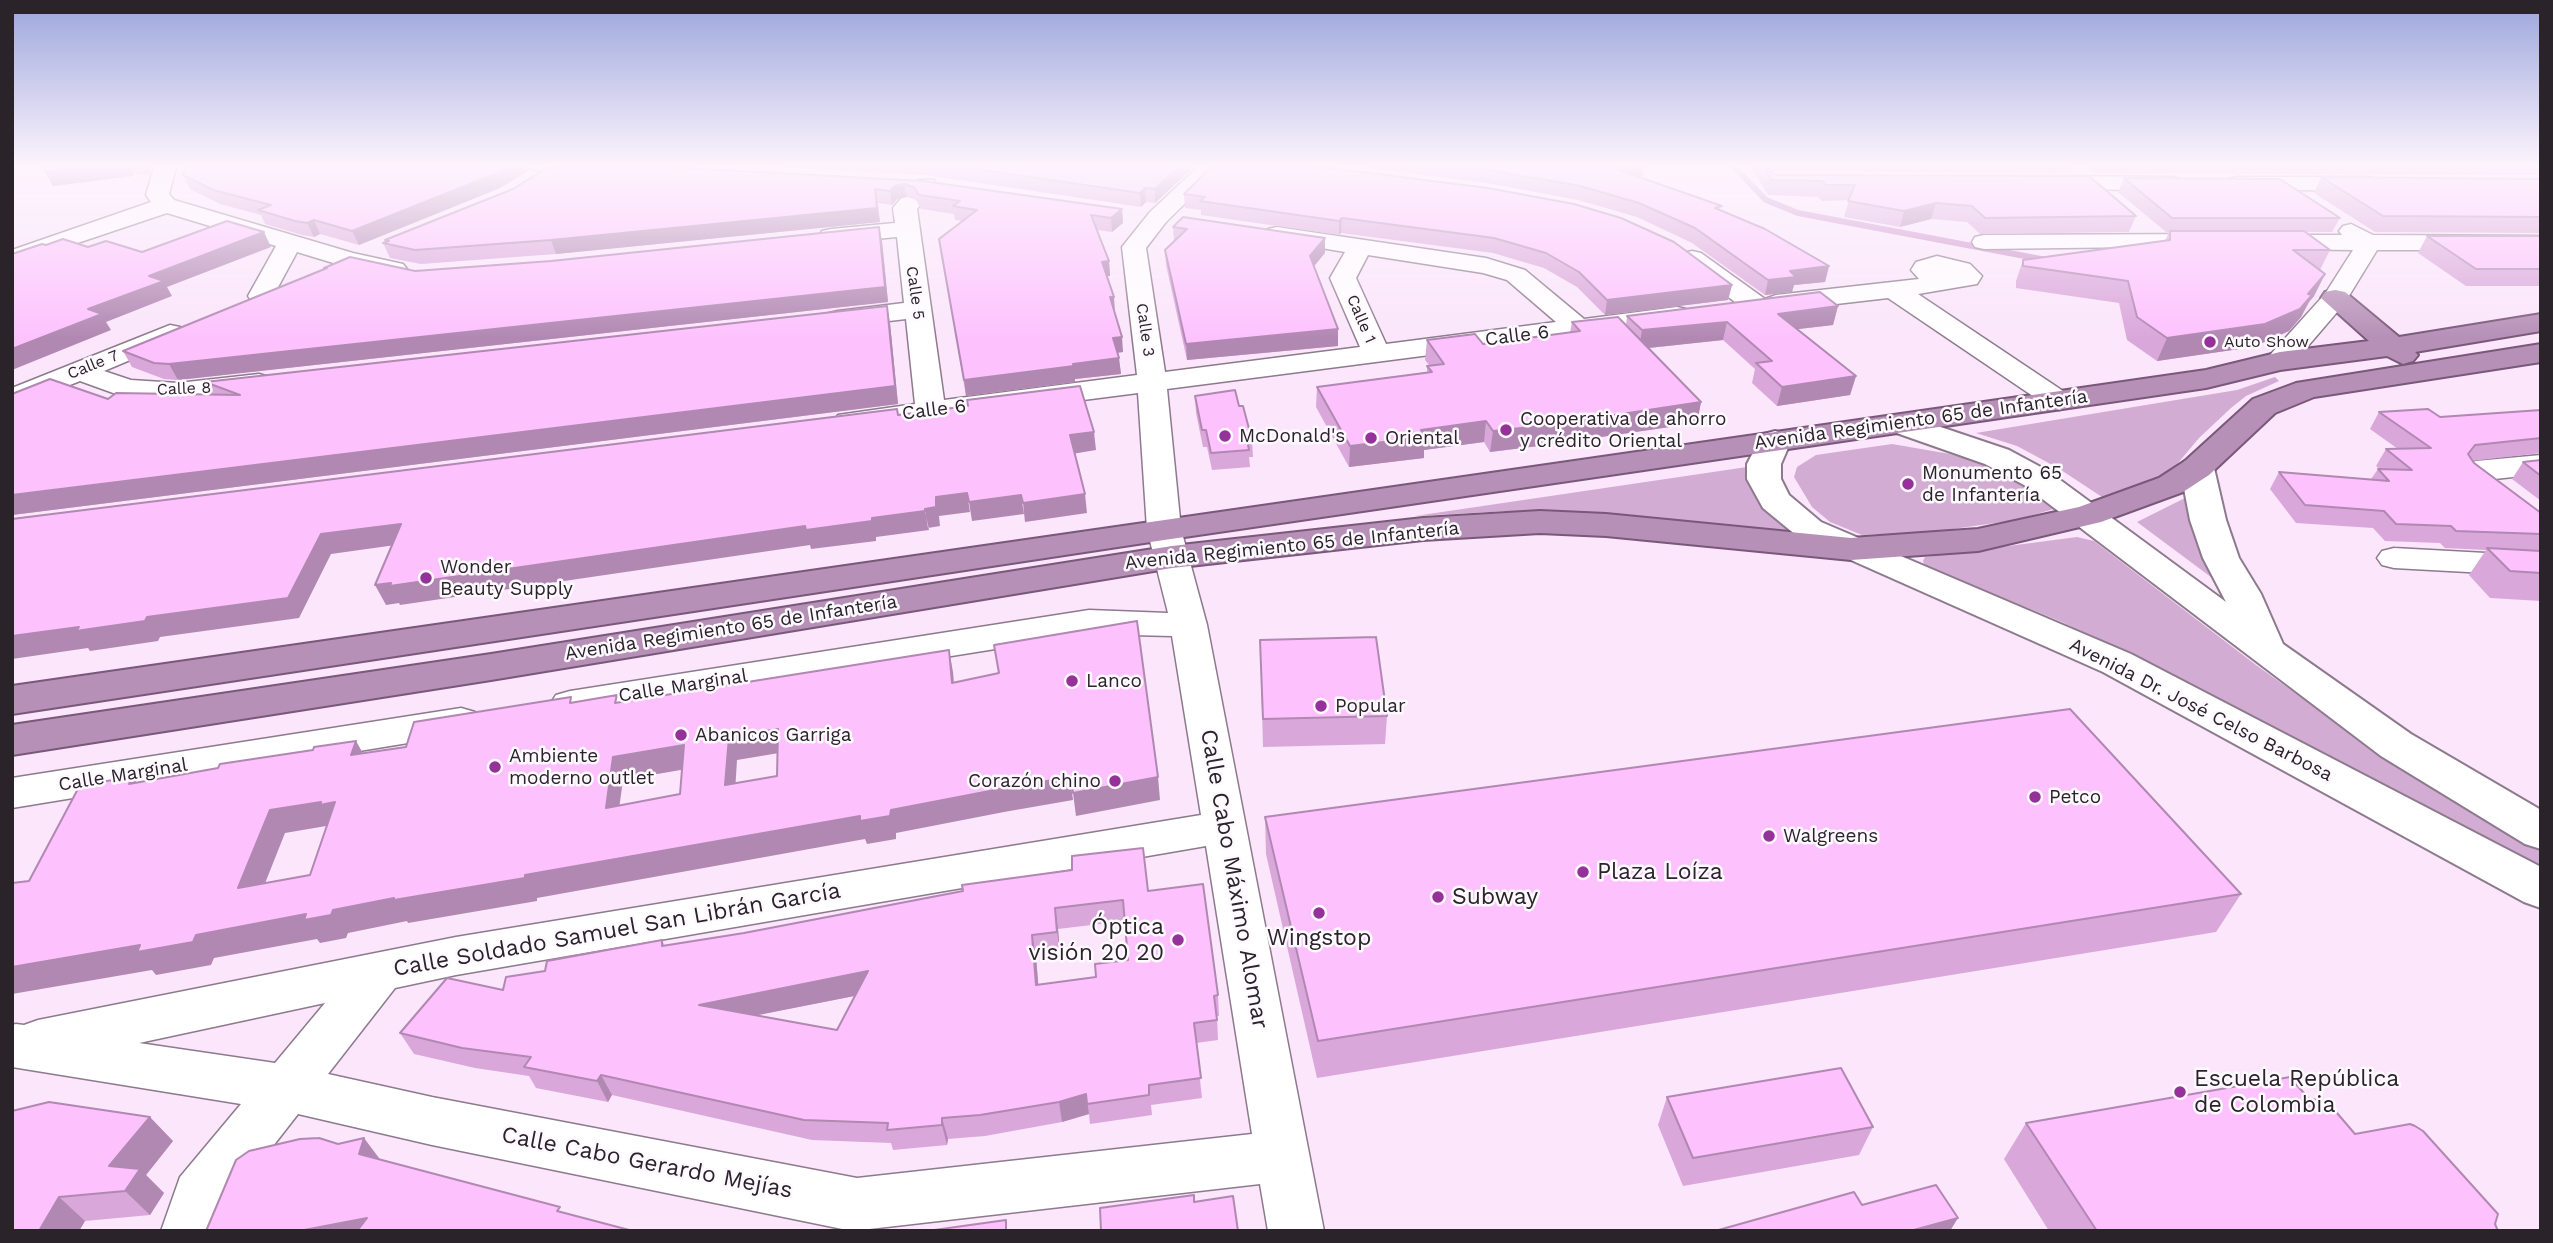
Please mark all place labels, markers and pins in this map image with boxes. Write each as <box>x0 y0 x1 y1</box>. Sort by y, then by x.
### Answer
place label: Auto Show <box>2224 332 2309 352</box>
marker: Auto Show <box>2202 334 2218 350</box>
place label: Cooperativa de ahorro y crédito Oriental <box>1520 408 1726 452</box>
marker: Cooperativa de ahorro y crédito Oriental <box>1498 422 1514 438</box>
place label: McDonald's <box>1239 425 1345 447</box>
place label: Oriental <box>1385 427 1459 449</box>
marker: McDonald's <box>1217 428 1233 444</box>
marker: Oriental <box>1363 430 1379 446</box>
place label: Monumento 65 de Infantería <box>1922 462 2062 506</box>
marker: Monumento 65 de Infantería <box>1900 476 1916 492</box>
place label: Wonder Beauty Supply <box>440 556 573 600</box>
marker: Wonder Beauty Supply <box>418 570 434 586</box>
place label: Lanco <box>1086 670 1142 692</box>
marker: Lanco <box>1064 673 1080 689</box>
place label: Popular <box>1335 695 1406 717</box>
marker: Popular <box>1313 698 1329 714</box>
place label: Abanicos Garriga <box>695 724 851 746</box>
marker: Abanicos Garriga <box>673 727 689 743</box>
place label: Ambiente moderno outlet <box>509 745 654 789</box>
marker: Ambiente moderno outlet <box>487 759 503 775</box>
place label: Corazón chino <box>968 770 1101 792</box>
marker: Corazón chino <box>1107 773 1123 789</box>
place label: Petco <box>2049 786 2101 808</box>
marker: Petco <box>2027 789 2043 805</box>
place label: Walgreens <box>1783 825 1878 847</box>
marker: Walgreens <box>1761 828 1777 844</box>
place label: Plaza Loíza <box>1597 858 1723 886</box>
marker: Plaza Loíza <box>1575 864 1591 880</box>
place label: Subway <box>1452 883 1538 911</box>
marker: Subway <box>1430 889 1446 905</box>
marker: Wingstop <box>1311 905 1327 921</box>
place label: Óptica visión 20 20 <box>1029 913 1164 967</box>
place label: Wingstop <box>1267 924 1371 952</box>
marker: Óptica visión 20 20 <box>1170 932 1186 948</box>
place label: Escuela República de Colombia <box>2194 1065 2399 1119</box>
marker: Escuela República de Colombia <box>2172 1084 2188 1100</box>

